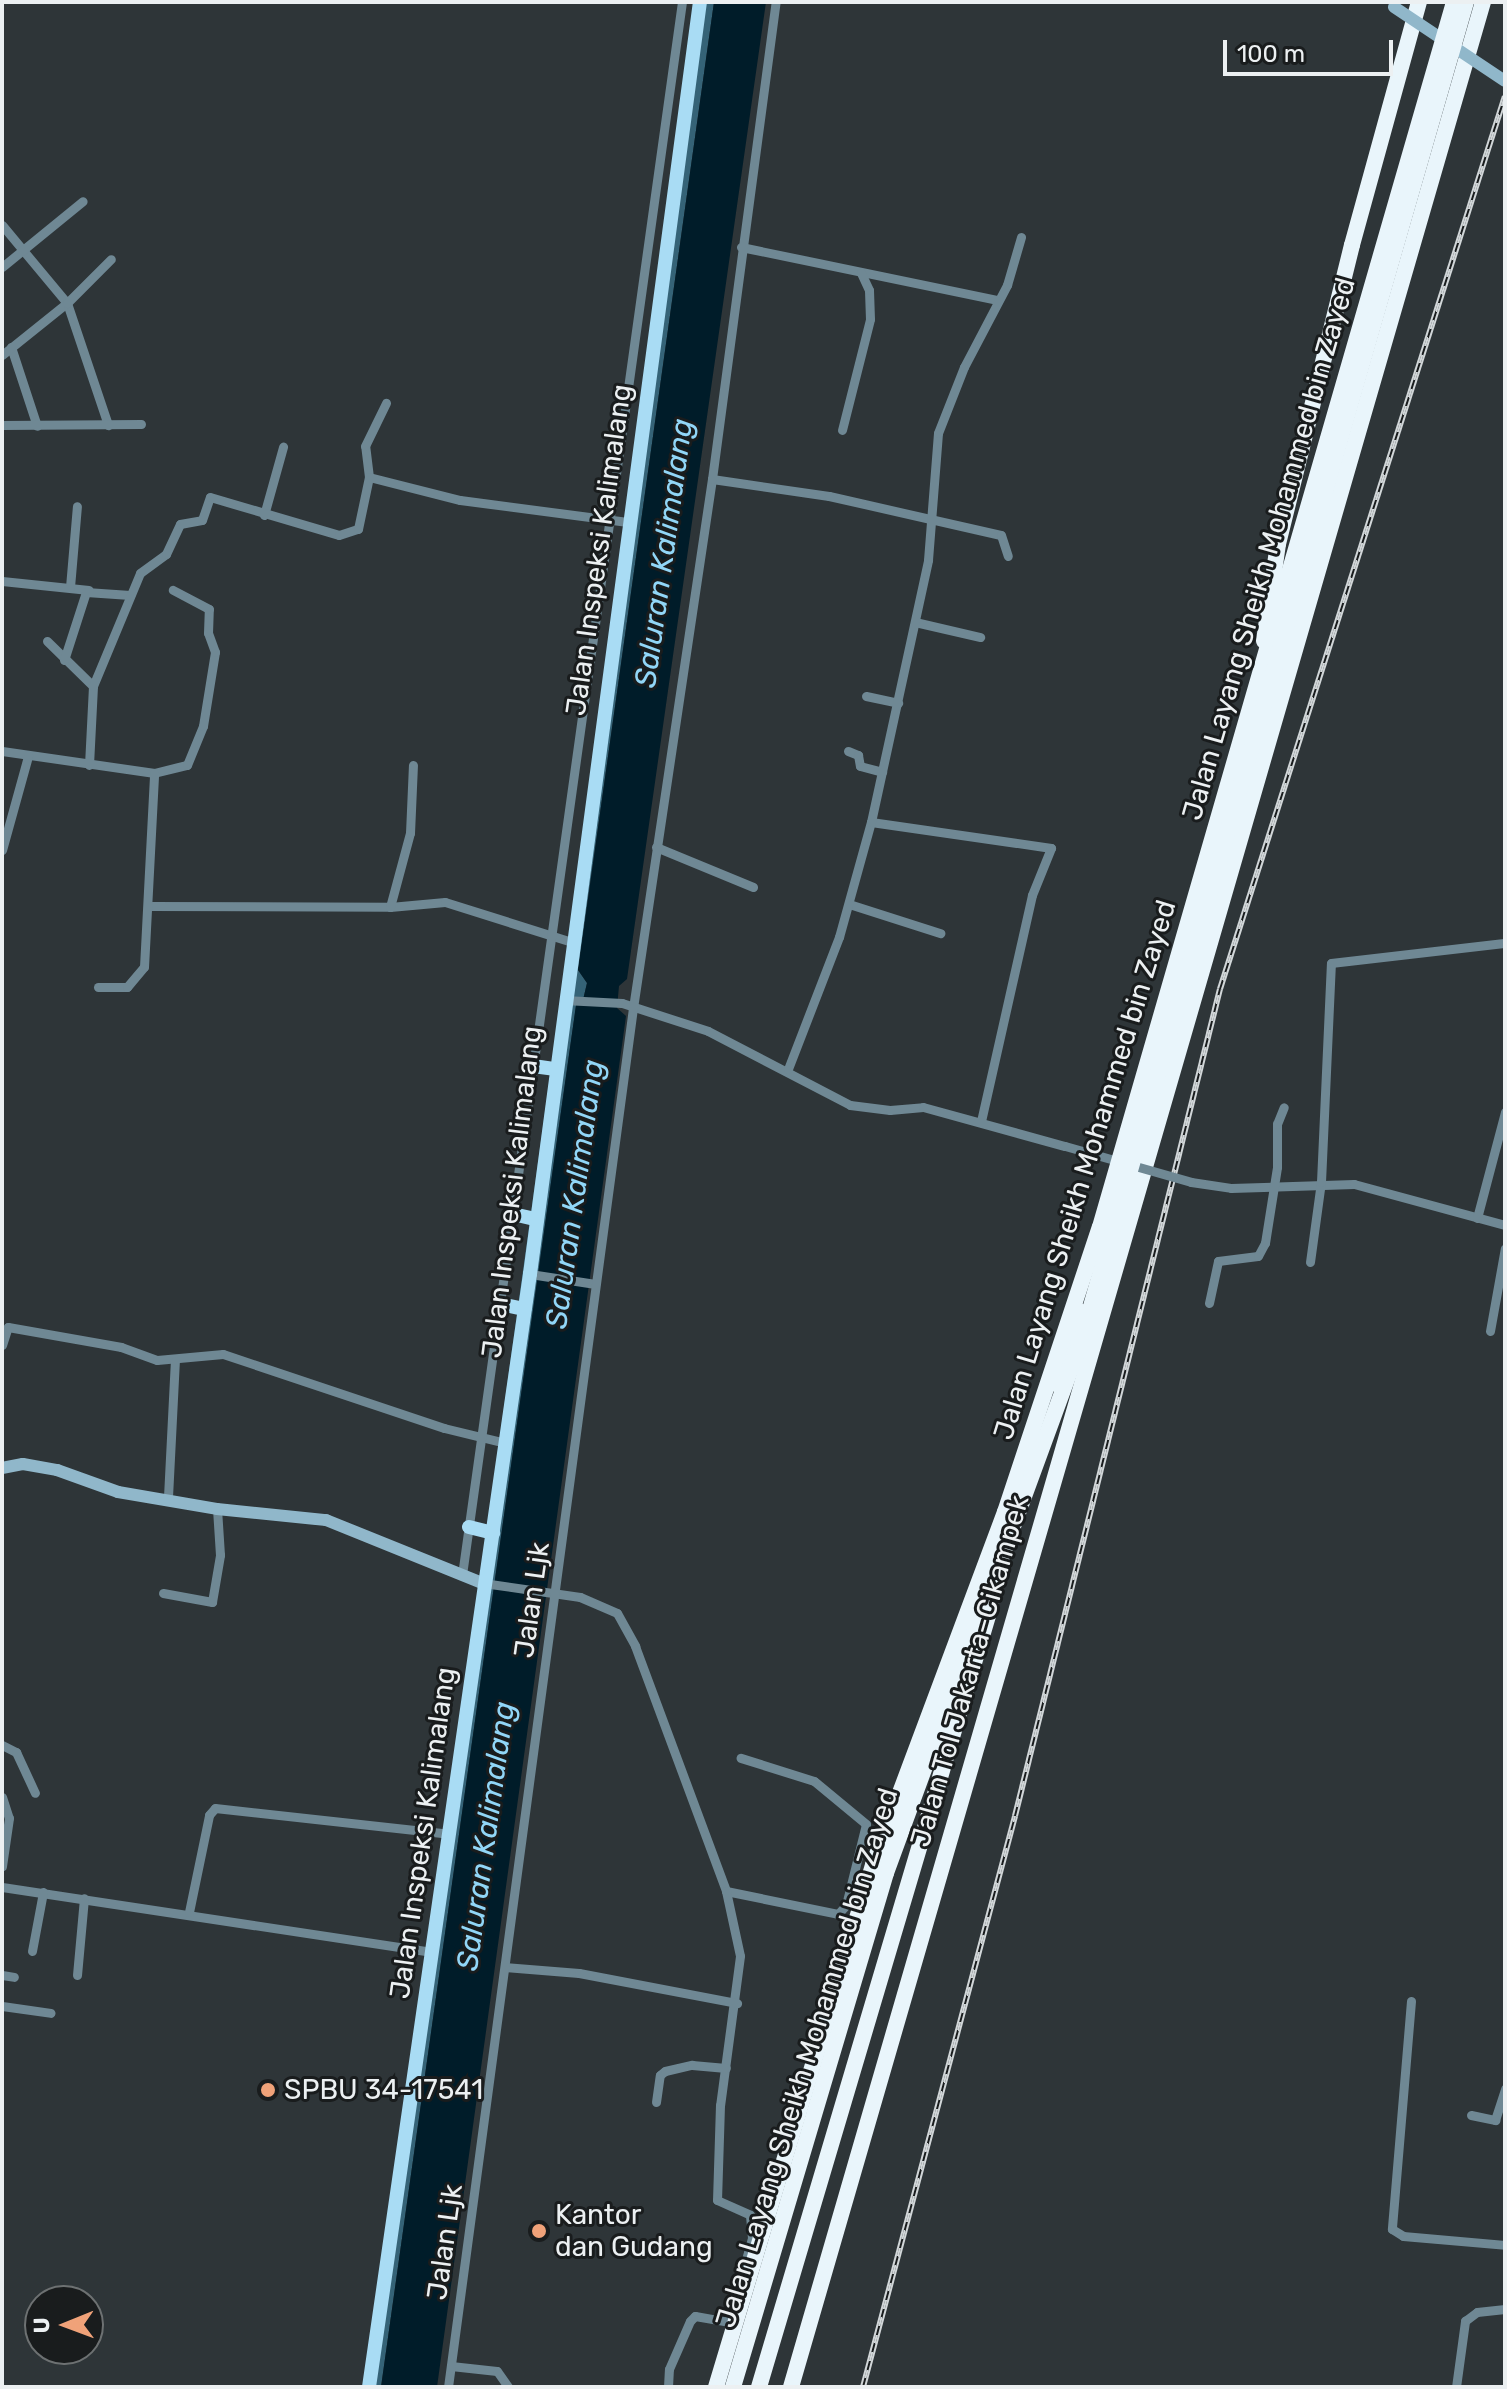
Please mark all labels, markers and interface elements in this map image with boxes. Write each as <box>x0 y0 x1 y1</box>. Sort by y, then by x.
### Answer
scale bar <box>1227 24 1397 74</box>
text: 100 m <box>1237 40 1305 68</box>
street label: Jalan Layang Sheikh Mohammed bin Zayed <box>1175 274 1363 824</box>
street label: Jalan Inspeksi Kalimalang <box>559 382 639 718</box>
water label: Saluran Kalimalang <box>627 416 701 690</box>
street label: Jalan Layang Sheikh Mohammed bin Zayed <box>987 896 1183 1444</box>
street label: Jalan Inspeksi Kalimalang <box>475 1024 549 1360</box>
water label: Saluran Kalimalang <box>538 1057 612 1331</box>
street label: Jalan Tol Jakarta–Cikampek <box>904 1491 1036 1851</box>
street label: Jalan Ljk <box>507 1540 557 1660</box>
street label: Jalan Inspeksi Kalimalang <box>383 1665 463 2001</box>
water label: Saluran Kalimalang <box>449 1699 523 1973</box>
street label: Jalan Layang Sheikh Mohammed bin Zayed <box>709 1784 905 2332</box>
place label: SPBU 34-17541 <box>284 2073 483 2107</box>
marker: SPBU 34-17541 <box>259 2081 277 2099</box>
street label: Jalan Ljk <box>420 2182 470 2302</box>
place label: Kantor dan Gudang <box>555 2198 713 2264</box>
marker: Kantor dan Gudang <box>530 2222 548 2240</box>
north arrow <box>24 2285 104 2365</box>
text: U <box>28 2317 55 2334</box>

